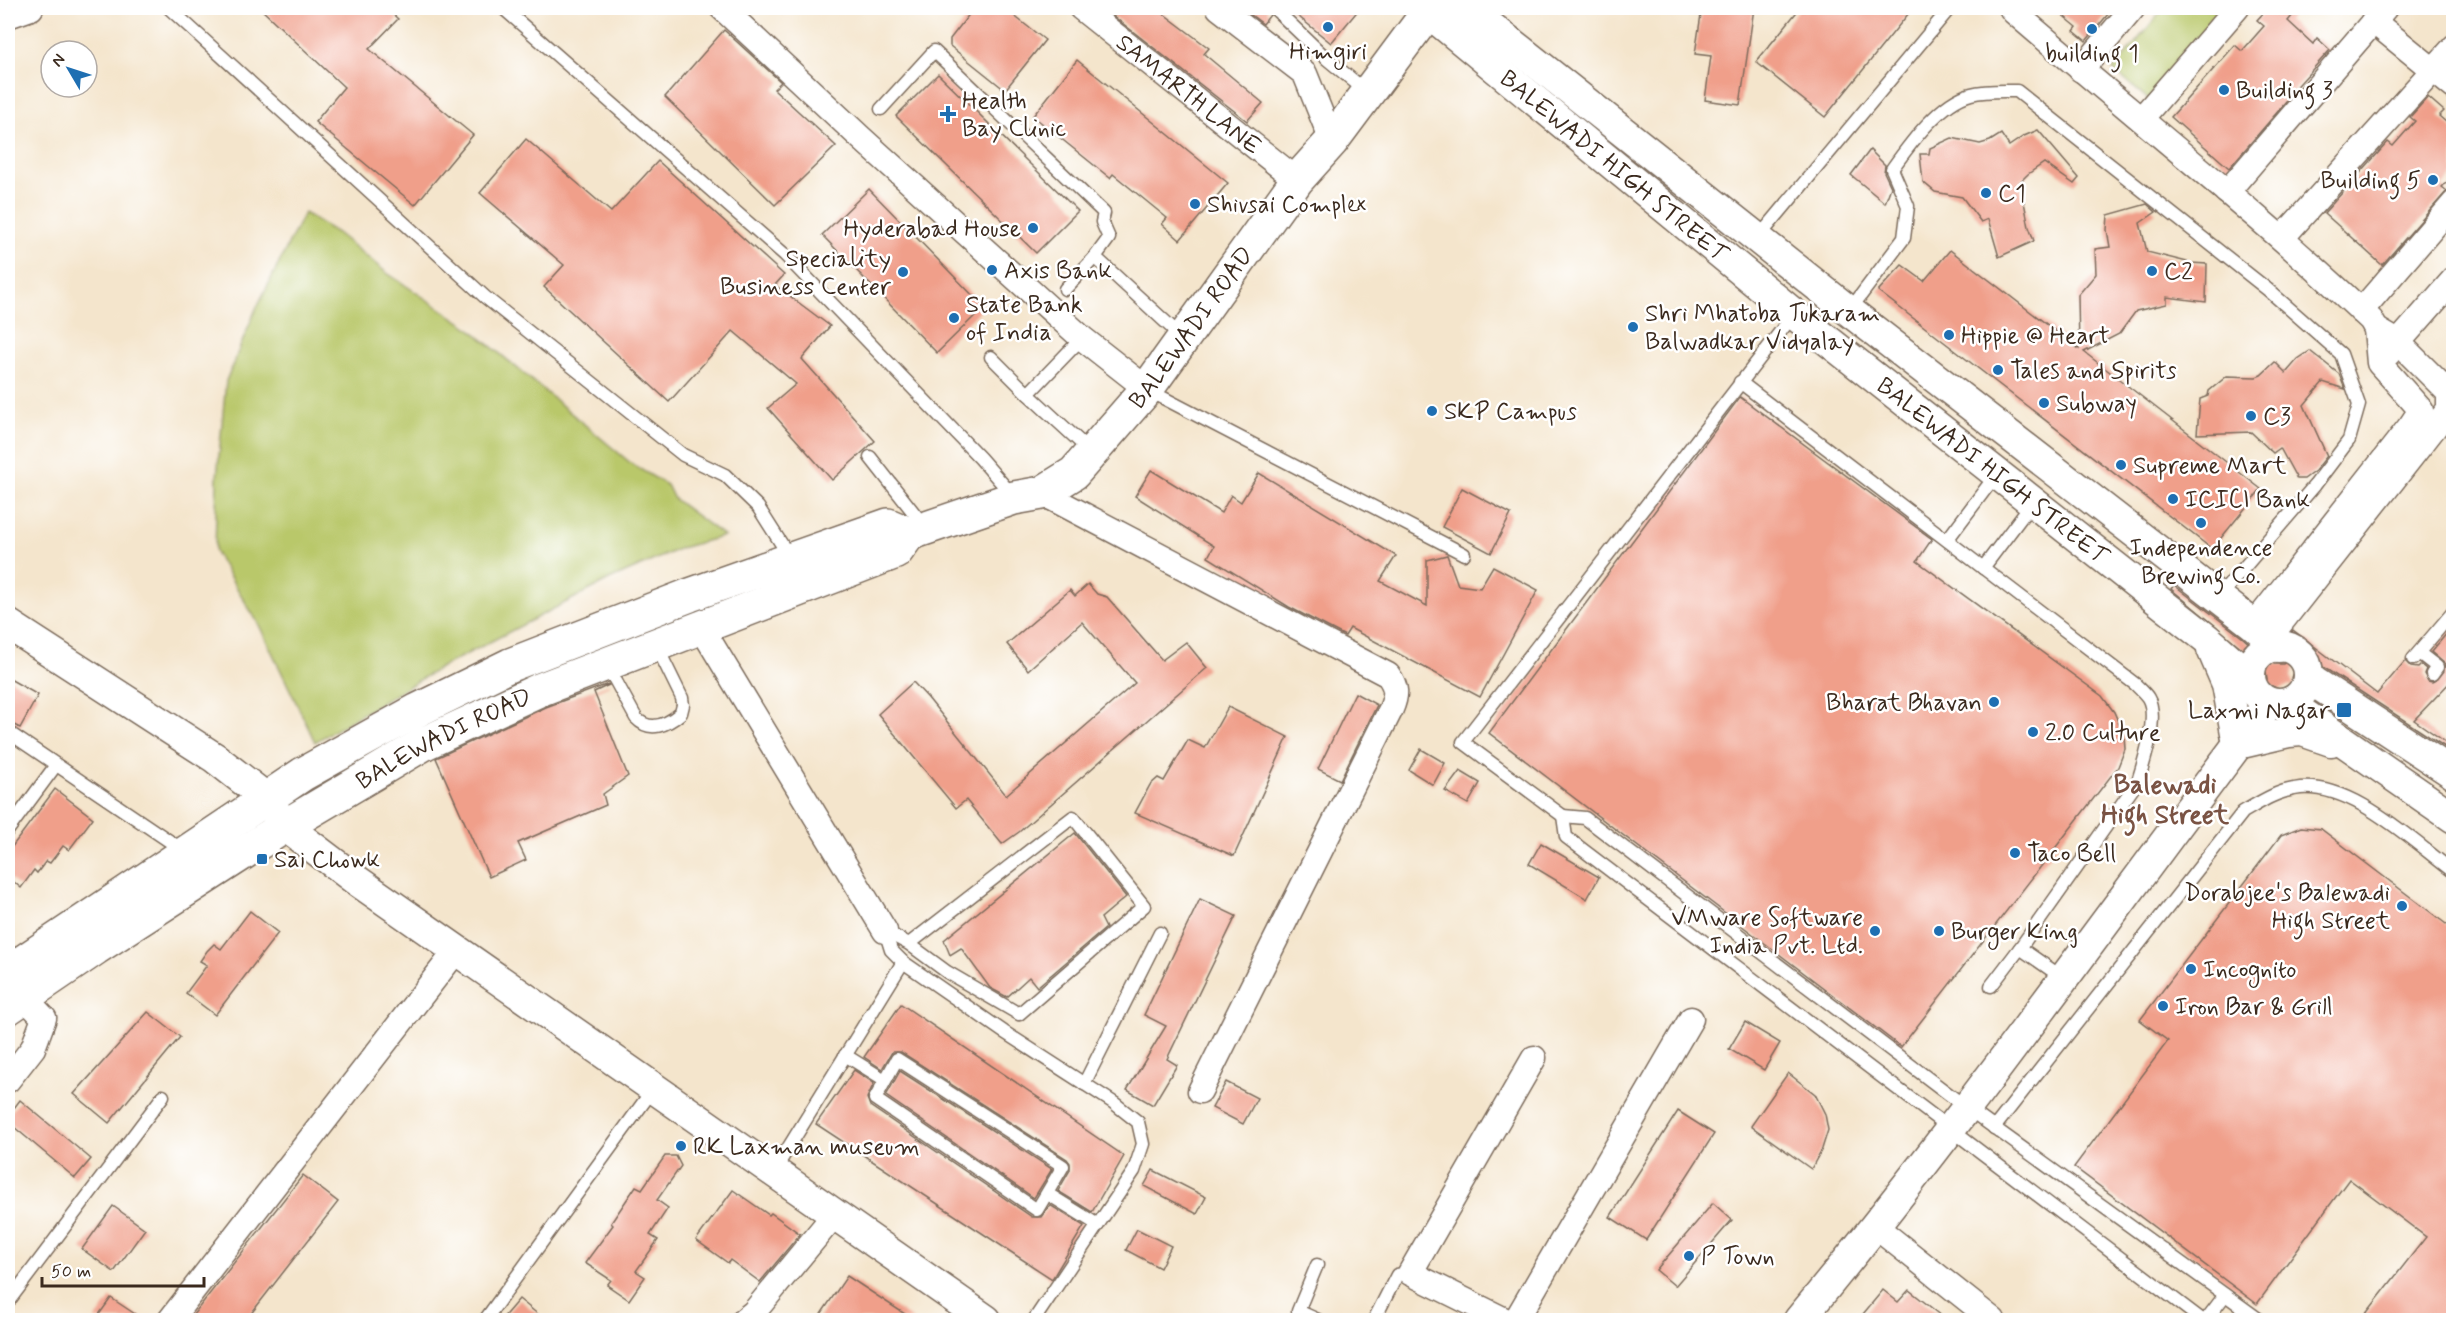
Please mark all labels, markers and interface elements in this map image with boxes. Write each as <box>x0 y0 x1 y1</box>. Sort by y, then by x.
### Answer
marker: Himgiri <box>1321 20 1335 34</box>
marker: building 1 <box>2085 22 2099 36</box>
street label: SAMARTH LANE <box>1109 28 1267 162</box>
place label: Himgiri <box>1289 37 1367 70</box>
north arrow <box>39 39 99 99</box>
place label: building 1 <box>2045 39 2139 73</box>
text: N <box>47 50 70 71</box>
street label: BALEWADI HIGH STREET <box>1493 64 1734 271</box>
place label: Building 3 <box>2236 76 2333 110</box>
marker: Building 3 <box>2217 83 2231 97</box>
place label: Health Bay Clinic <box>962 86 1066 145</box>
marker: Health Bay Clinic <box>939 105 957 123</box>
place label: Building 5 <box>2321 166 2421 200</box>
marker: Building 5 <box>2426 173 2440 187</box>
place label: C1 <box>1998 179 2026 210</box>
marker: C1 <box>1979 186 1993 200</box>
place label: Shivsai Complex <box>1207 190 1366 221</box>
marker: Shivsai Complex <box>1188 197 1202 211</box>
place label: Hyderabad House <box>843 214 1021 245</box>
marker: Hyderabad House <box>1026 221 1040 235</box>
street label: BALEWADI ROAD <box>1123 241 1261 416</box>
place label: Speciality Business Center <box>720 244 892 303</box>
place label: Axis Bank <box>1004 256 1112 287</box>
place label: C2 <box>2164 257 2193 288</box>
marker: Axis Bank <box>985 263 999 277</box>
marker: C2 <box>2145 264 2159 278</box>
marker: Speciality Business Center <box>896 265 910 279</box>
place label: State Bank of India <box>966 290 1083 349</box>
place label: Shri Mhatoba Tukaram Balwadkar Vidyalay <box>1645 299 1880 358</box>
marker: State Bank of India <box>947 311 961 325</box>
marker: Shri Mhatoba Tukaram Balwadkar Vidyalay <box>1626 320 1640 334</box>
place label: Hippie @ Heart <box>1961 321 2110 352</box>
marker: Hippie @ Heart <box>1942 328 1956 342</box>
place label: Tales and Spirits <box>2010 356 2177 387</box>
marker: Tales and Spirits <box>1991 363 2005 377</box>
street label: BALEWADI HIGH STREET <box>1870 371 2115 573</box>
place label: Subway <box>2056 389 2137 420</box>
marker: Subway <box>2037 396 2051 410</box>
place label: SKP Campus <box>1444 397 1577 428</box>
place label: C3 <box>2263 402 2291 433</box>
marker: SKP Campus <box>1425 404 1439 418</box>
marker: C3 <box>2244 409 2258 423</box>
place label: Supreme Mart <box>2133 451 2287 482</box>
marker: Supreme Mart <box>2114 458 2128 472</box>
place label: ICICI Bank <box>2185 485 2310 516</box>
marker: ICICI Bank <box>2166 492 2180 506</box>
marker: Independence Brewing Co. <box>2194 516 2208 530</box>
place label: Independence Brewing Co. <box>2129 533 2273 595</box>
street label: BALEWADI ROAD <box>351 682 537 797</box>
place label: Bharat Bhavan <box>1826 688 1982 719</box>
marker: Bharat Bhavan <box>1987 695 2001 709</box>
place label: Laxmi Nagar <box>2188 696 2331 730</box>
marker: Laxmi Nagar <box>2335 701 2353 719</box>
place label: 2.0 Culture <box>2045 718 2161 749</box>
marker: 2.0 Culture <box>2026 725 2040 739</box>
district label: Balewadi High Street <box>2101 769 2230 836</box>
place label: Taco Bell <box>2027 839 2116 870</box>
place label: Sai Chowk <box>274 845 380 876</box>
marker: Taco Bell <box>2008 846 2022 860</box>
marker: Sai Chowk <box>255 852 269 866</box>
place label: Dorabjee's Balewadi High Street <box>2184 878 2390 940</box>
marker: Dorabjee's Balewadi High Street <box>2395 899 2409 913</box>
place label: VMware Software India Pvt. Ltd. <box>1671 903 1863 962</box>
place label: Burger King <box>1951 917 2078 950</box>
marker: VMware Software India Pvt. Ltd. <box>1868 924 1882 938</box>
marker: Burger King <box>1932 924 1946 938</box>
place label: Incognito <box>2203 955 2296 988</box>
marker: Incognito <box>2184 962 2198 976</box>
place label: Iron Bar & Grill <box>2175 992 2333 1023</box>
marker: Iron Bar & Grill <box>2156 999 2170 1013</box>
place label: RK Laxman museum <box>693 1132 920 1163</box>
marker: RK Laxman museum <box>674 1139 688 1153</box>
place label: P Town <box>1701 1242 1775 1273</box>
marker: P Town <box>1682 1249 1696 1263</box>
scale bar <box>42 1250 204 1288</box>
text: 50 m <box>51 1260 91 1284</box>

